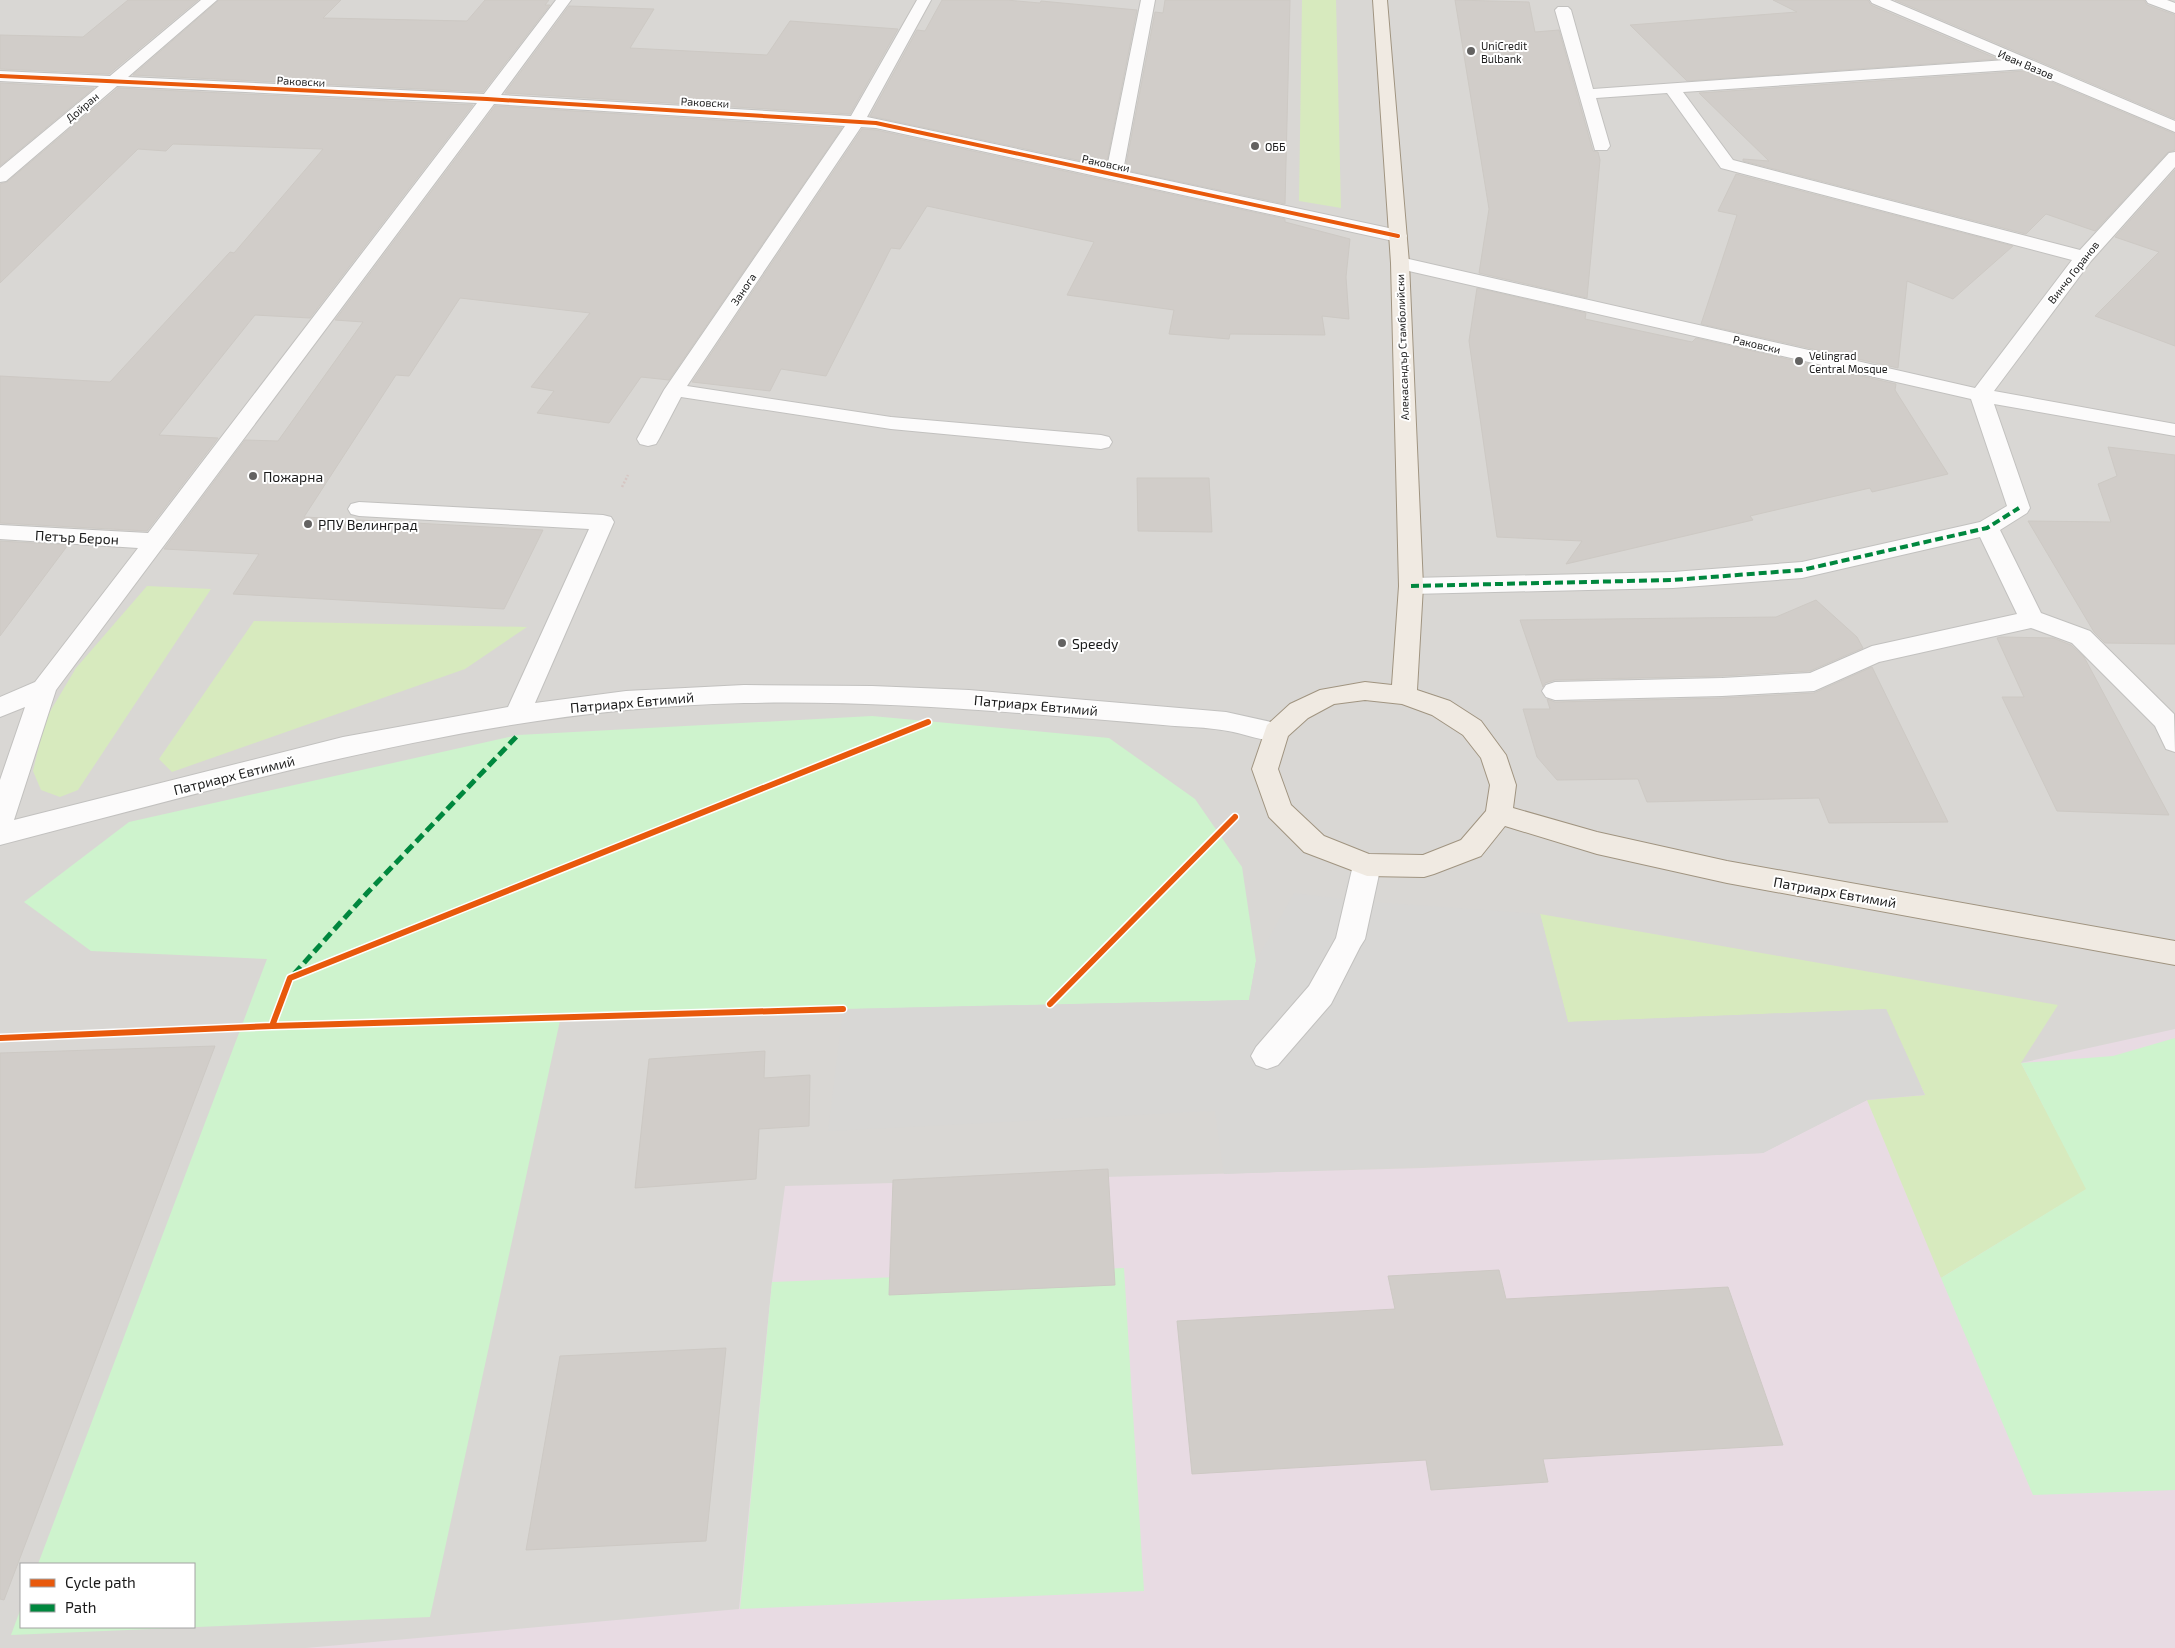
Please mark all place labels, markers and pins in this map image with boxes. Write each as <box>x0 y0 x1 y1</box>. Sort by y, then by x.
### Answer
place label: UniCredit Bulbank <box>1481 39 1527 65</box>
marker: UniCredit Bulbank <box>1465 45 1477 57</box>
marker: ОББ <box>1249 140 1261 152</box>
place label: ОББ <box>1265 140 1286 153</box>
place label: Velingrad Central Mosque <box>1809 349 1888 375</box>
marker: Velingrad Central Mosque <box>1793 355 1805 367</box>
place label: Пожарна <box>263 468 323 485</box>
marker: Пожарна <box>247 470 259 482</box>
place label: РПУ Велинград <box>318 516 418 533</box>
marker: РПУ Велинград <box>302 518 314 530</box>
place label: Speedy <box>1072 635 1119 652</box>
marker: Speedy <box>1056 637 1068 649</box>

